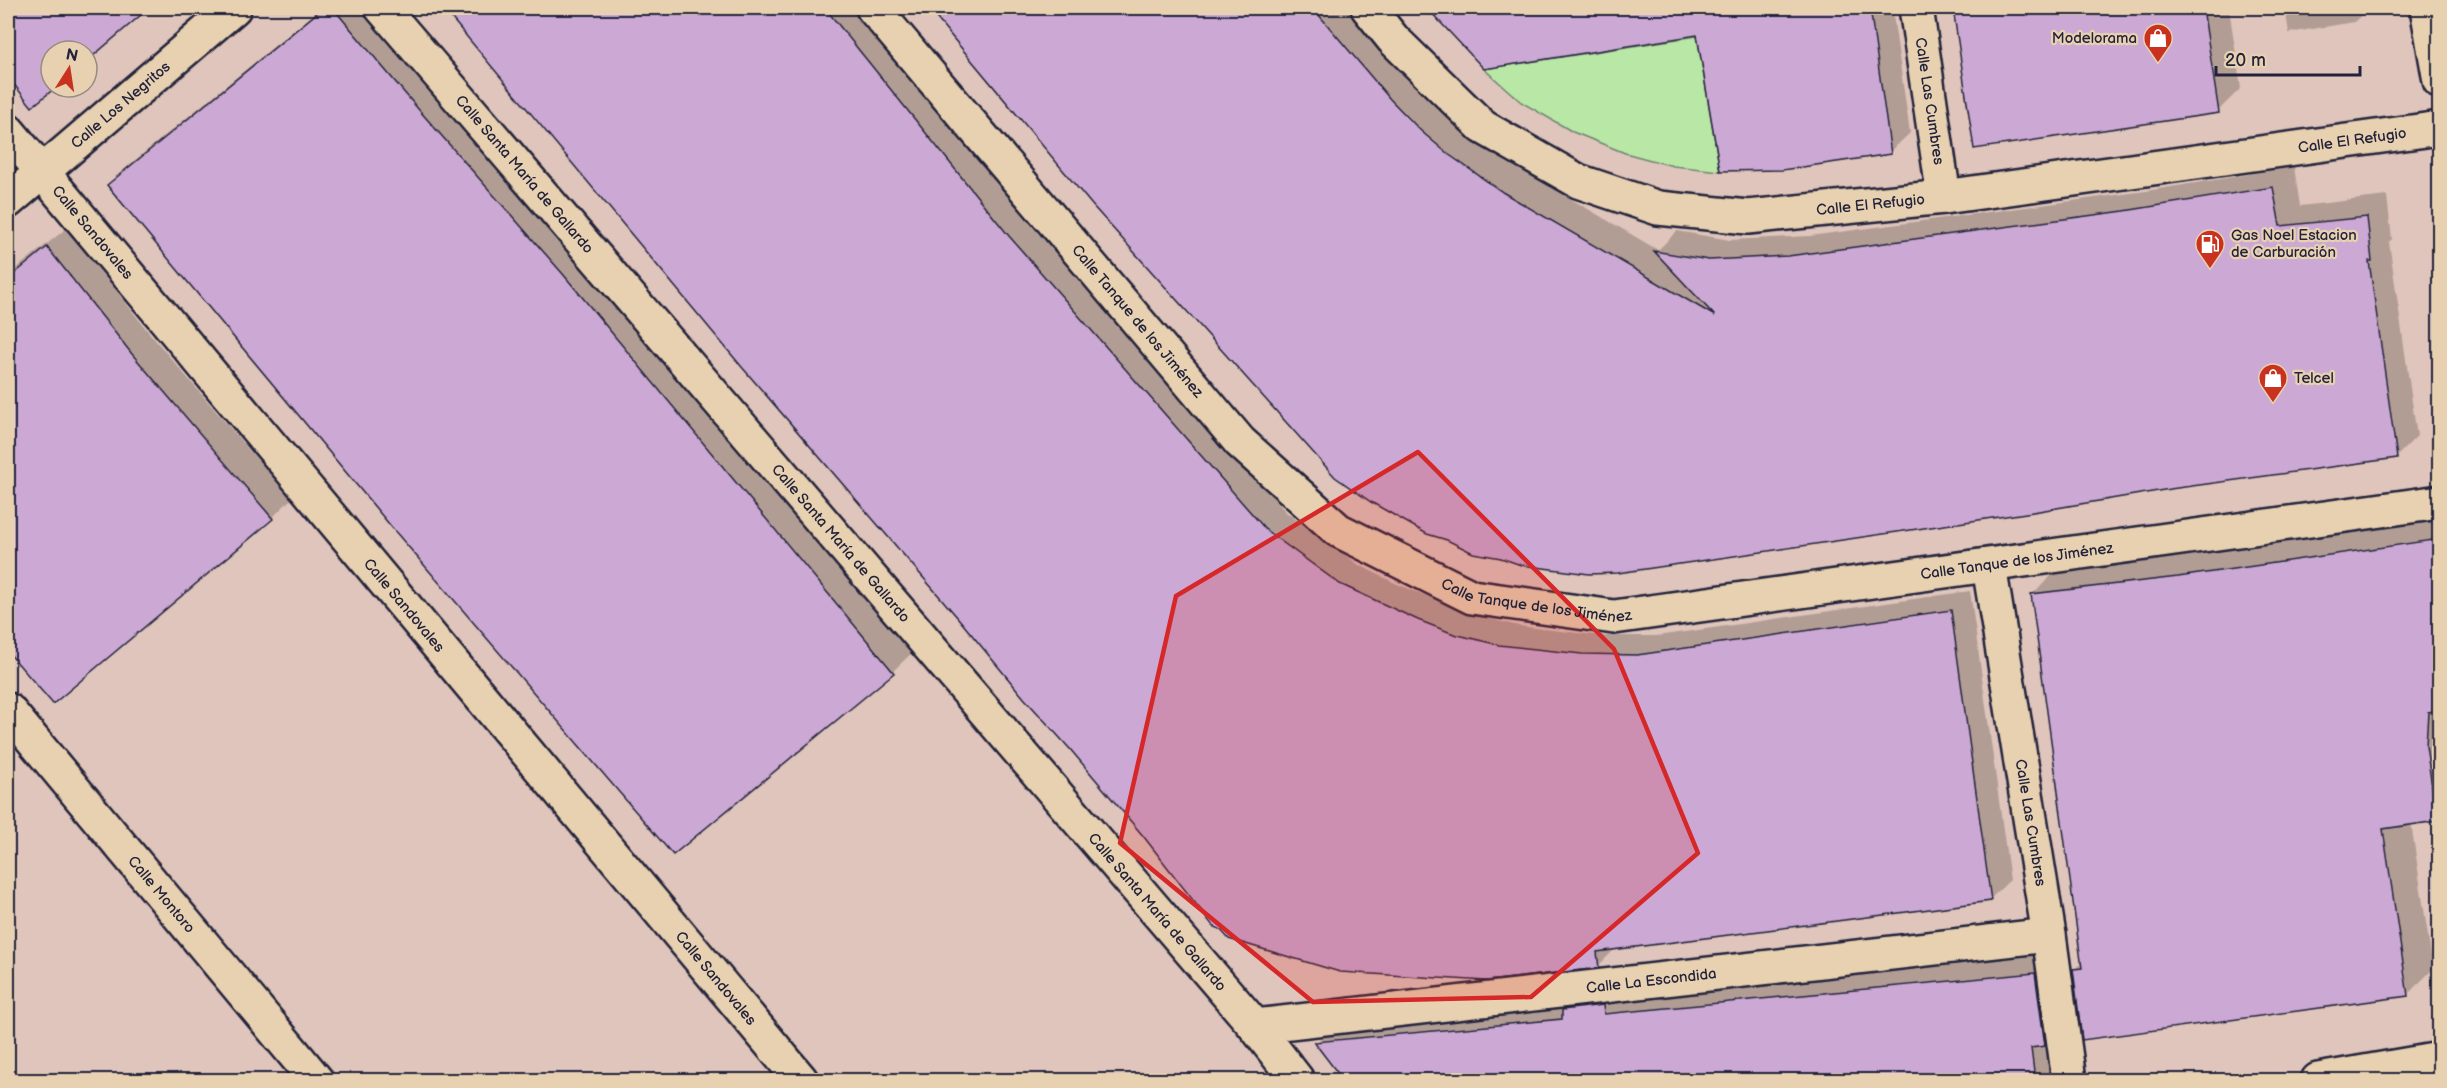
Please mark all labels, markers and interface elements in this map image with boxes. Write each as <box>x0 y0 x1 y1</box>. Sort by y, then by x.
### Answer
shop icon: Modelorama <box>2142 22 2174 64</box>
place label: Modelorama <box>2052 29 2137 48</box>
street label: Calle Las Cumbres <box>1910 36 1948 167</box>
north arrow <box>39 39 99 99</box>
scale bar <box>2216 39 2360 77</box>
text: 20 m <box>2225 50 2266 71</box>
street label: Calle Los Negritos <box>67 56 173 152</box>
street label: Calle Santa María de Gallardo <box>451 91 597 258</box>
street label: Calle El Refugio <box>2297 124 2408 158</box>
street label: Calle Sandovales <box>48 182 137 284</box>
street label: Calle El Refugio <box>1815 190 1926 220</box>
place label: Gas Noel Estacion de Carburación <box>2231 226 2357 262</box>
fuel station icon: Gas Noel Estacion de Carburación <box>2194 228 2226 270</box>
street label: Calle Tanque de los Jiménez <box>1067 241 1208 402</box>
shop icon: Telcel <box>2257 362 2289 404</box>
place label: Telcel <box>2294 369 2334 388</box>
street label: Calle Santa María de Gallardo <box>767 460 914 627</box>
street label: Calle Tanque de los Jiménez <box>1919 538 2115 584</box>
street label: Calle Sandovales <box>359 555 449 657</box>
street label: Calle Tanque de los Jiménez <box>1438 574 1634 627</box>
street label: Calle Las Cumbres <box>2011 758 2050 888</box>
street label: Calle Santa María de Gallardo <box>1084 829 1230 996</box>
street label: Calle Montoro <box>123 852 199 937</box>
street label: Calle Sandovales <box>671 928 761 1030</box>
street label: Calle La Escondida <box>1585 964 1718 998</box>

